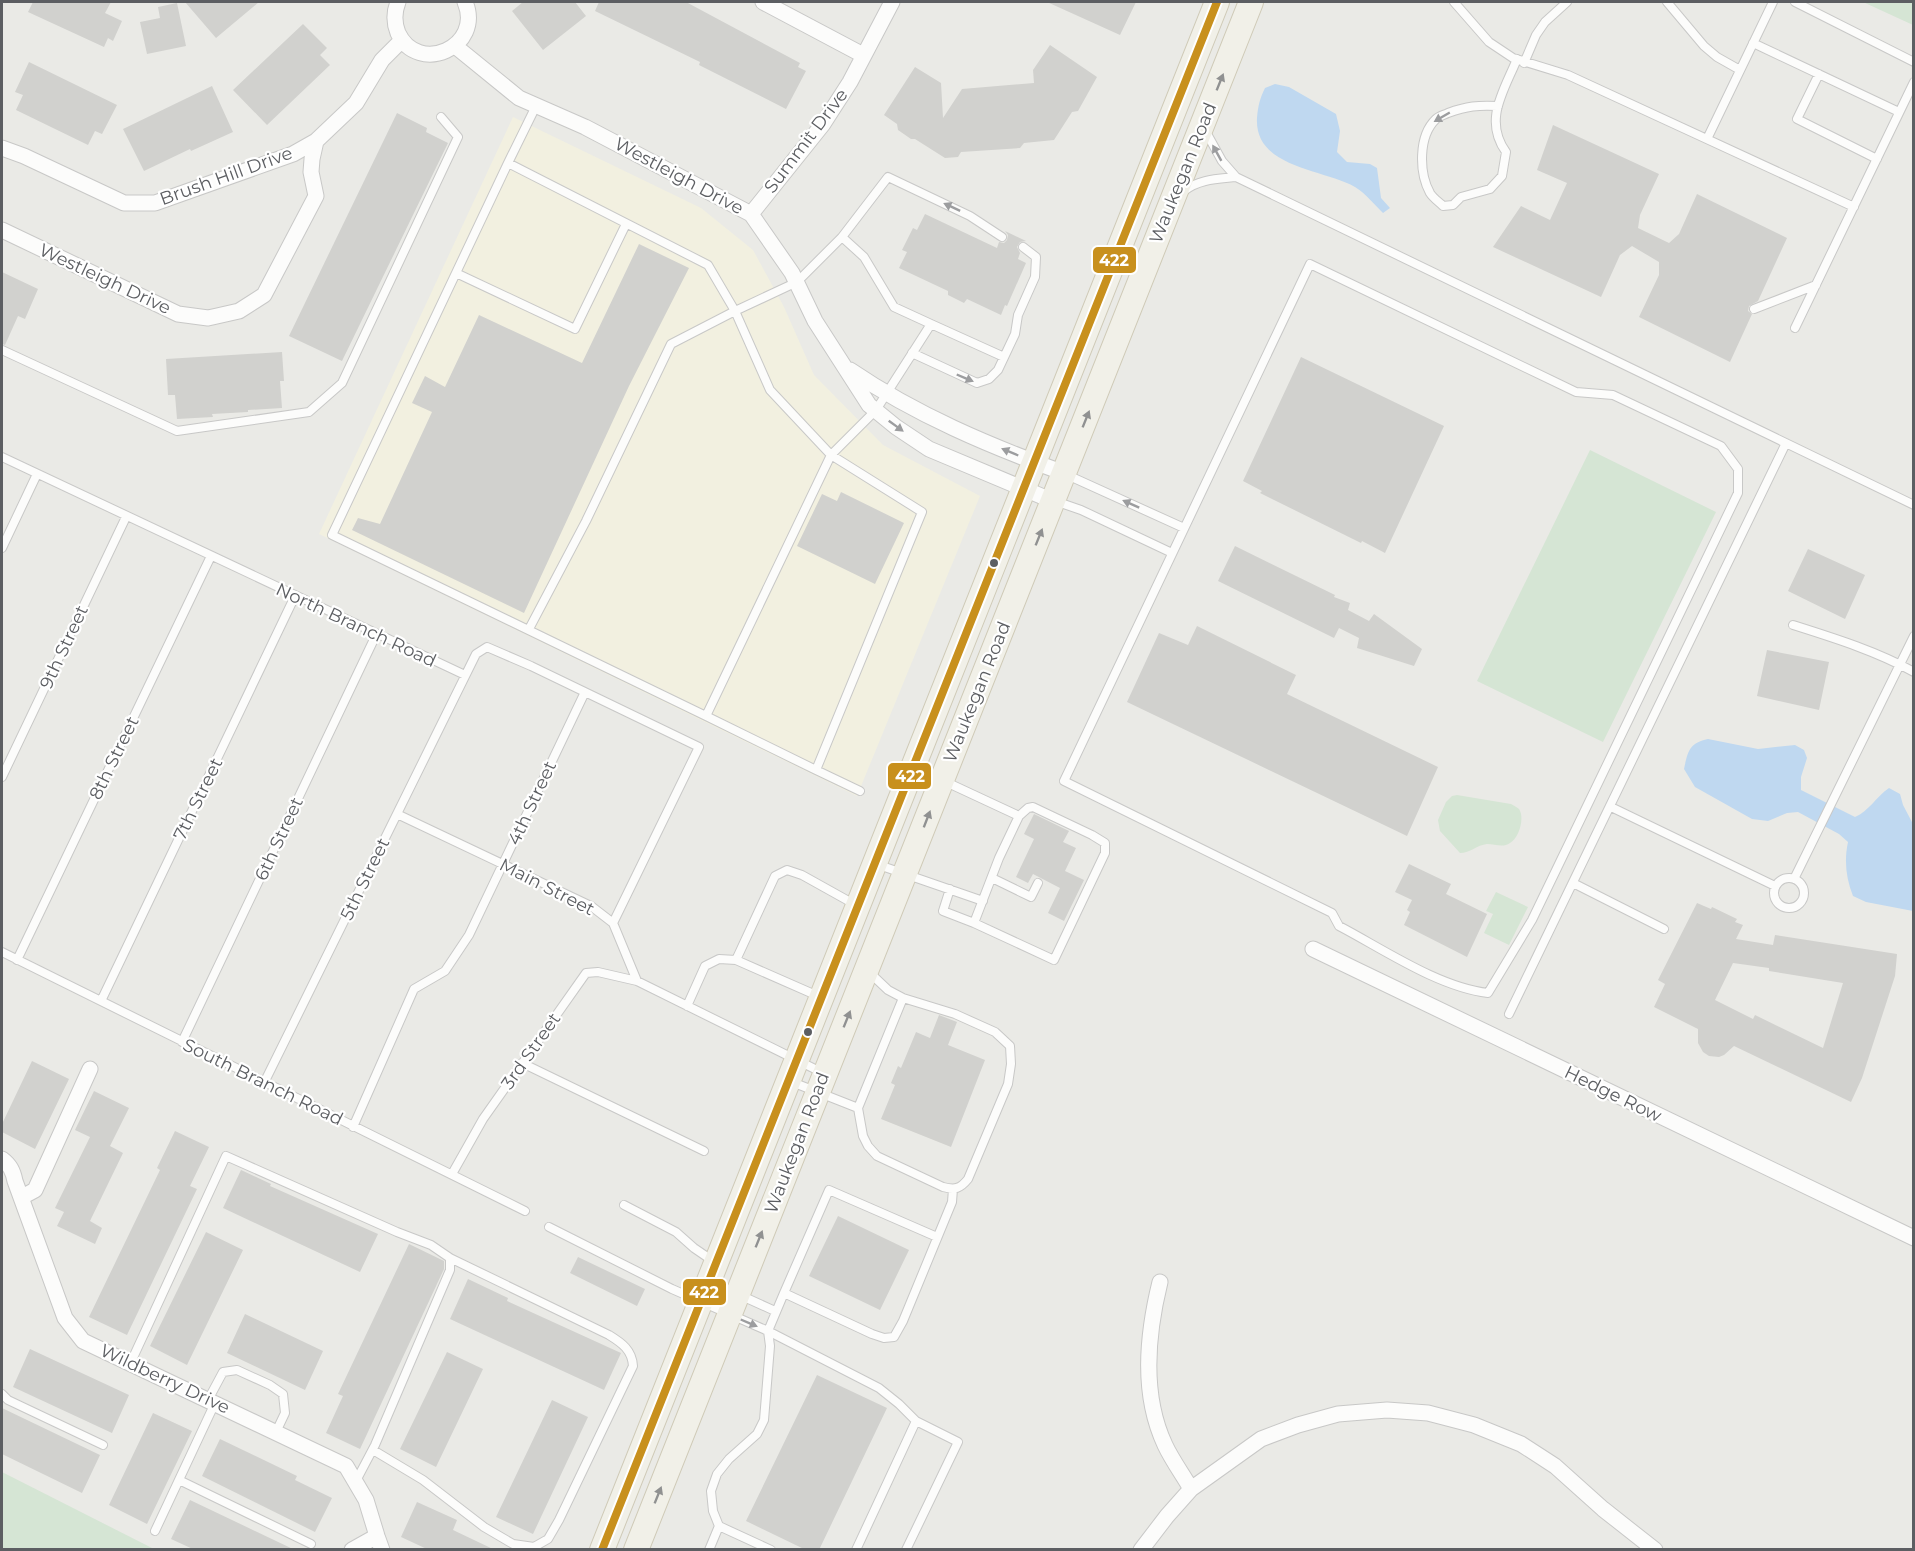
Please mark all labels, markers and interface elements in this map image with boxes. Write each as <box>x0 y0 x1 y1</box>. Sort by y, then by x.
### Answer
one-way arrow <box>1215 72 1225 90</box>
street label: Summit Drive <box>760 84 853 198</box>
street label: Waukegan Road <box>1145 99 1221 247</box>
one-way arrow <box>1433 112 1450 122</box>
street label: Westleigh Drive <box>611 133 747 219</box>
street label: Brush Hill Drive <box>157 142 295 210</box>
one-way arrow <box>1213 144 1223 161</box>
one-way arrow <box>943 203 960 212</box>
street label: Westleigh Drive <box>36 239 175 319</box>
line badge: 422 <box>1092 246 1137 274</box>
text: 422 <box>1099 251 1129 270</box>
one-way arrow <box>956 374 974 383</box>
one-way arrow <box>1082 410 1091 428</box>
one-way arrow <box>888 420 903 432</box>
one-way arrow <box>1000 447 1018 457</box>
one-way arrow <box>1122 499 1139 508</box>
one-way arrow <box>1034 527 1044 545</box>
unlabelled marker <box>988 557 1000 569</box>
street label: North Branch Road <box>272 578 440 672</box>
street label: 9th Street <box>35 602 93 692</box>
street label: Waukegan Road <box>939 618 1015 766</box>
street label: 8th Street <box>84 713 144 803</box>
street label: 7th Street <box>169 754 227 844</box>
street label: 4th Street <box>503 757 561 849</box>
line badge: 422 <box>887 762 932 790</box>
text: 422 <box>895 767 925 786</box>
street label: 6th Street <box>250 794 308 884</box>
one-way arrow <box>923 810 932 828</box>
street label: 5th Street <box>336 834 394 924</box>
street label: Main Street <box>496 854 598 920</box>
street label: 3rd Street <box>497 1008 565 1094</box>
one-way arrow <box>842 1010 852 1028</box>
unlabelled marker <box>802 1026 814 1038</box>
street label: South Branch Road <box>179 1034 347 1130</box>
street label: Hedge Row <box>1561 1061 1665 1127</box>
street label: Waukegan Road <box>760 1069 834 1217</box>
one-way arrow <box>755 1230 764 1248</box>
line badge: 422 <box>682 1278 727 1306</box>
text: 422 <box>689 1283 719 1302</box>
one-way arrow <box>740 1319 757 1328</box>
street label: Wildberry Drive <box>97 1339 233 1419</box>
one-way arrow <box>654 1486 663 1504</box>

